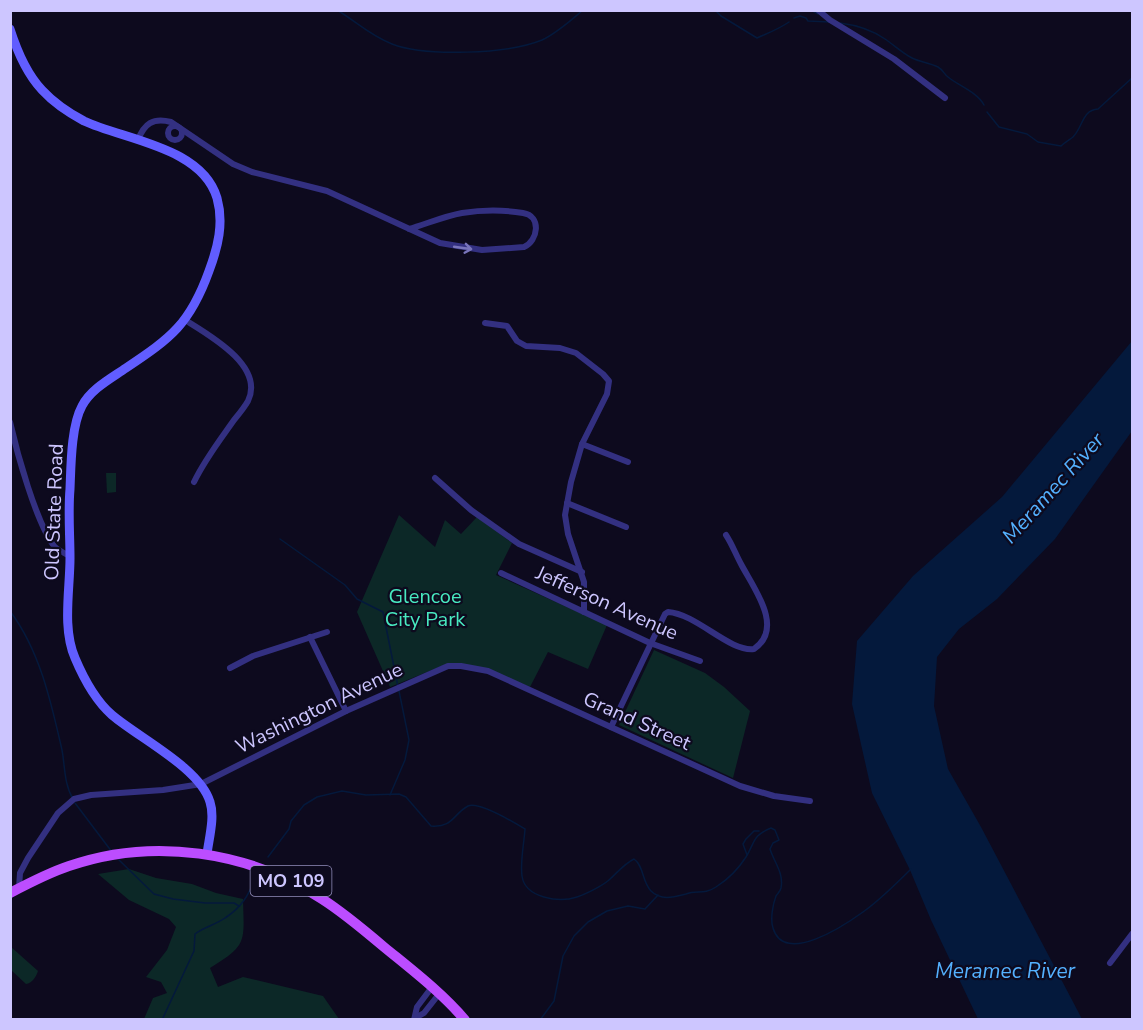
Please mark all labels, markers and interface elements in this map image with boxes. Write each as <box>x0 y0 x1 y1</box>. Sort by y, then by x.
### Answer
one-way arrow <box>453 242 473 253</box>
water label: Meramec River <box>996 426 1111 549</box>
street label: Old State Road <box>38 443 70 581</box>
street label: Jefferson Avenue <box>531 559 682 646</box>
park label: Glencoe City Park <box>385 583 466 633</box>
street label: Washington Avenue <box>231 656 407 760</box>
street label: Grand Street <box>579 685 696 757</box>
road number: MO 109 <box>250 866 332 896</box>
water label: Meramec River <box>935 957 1076 985</box>

